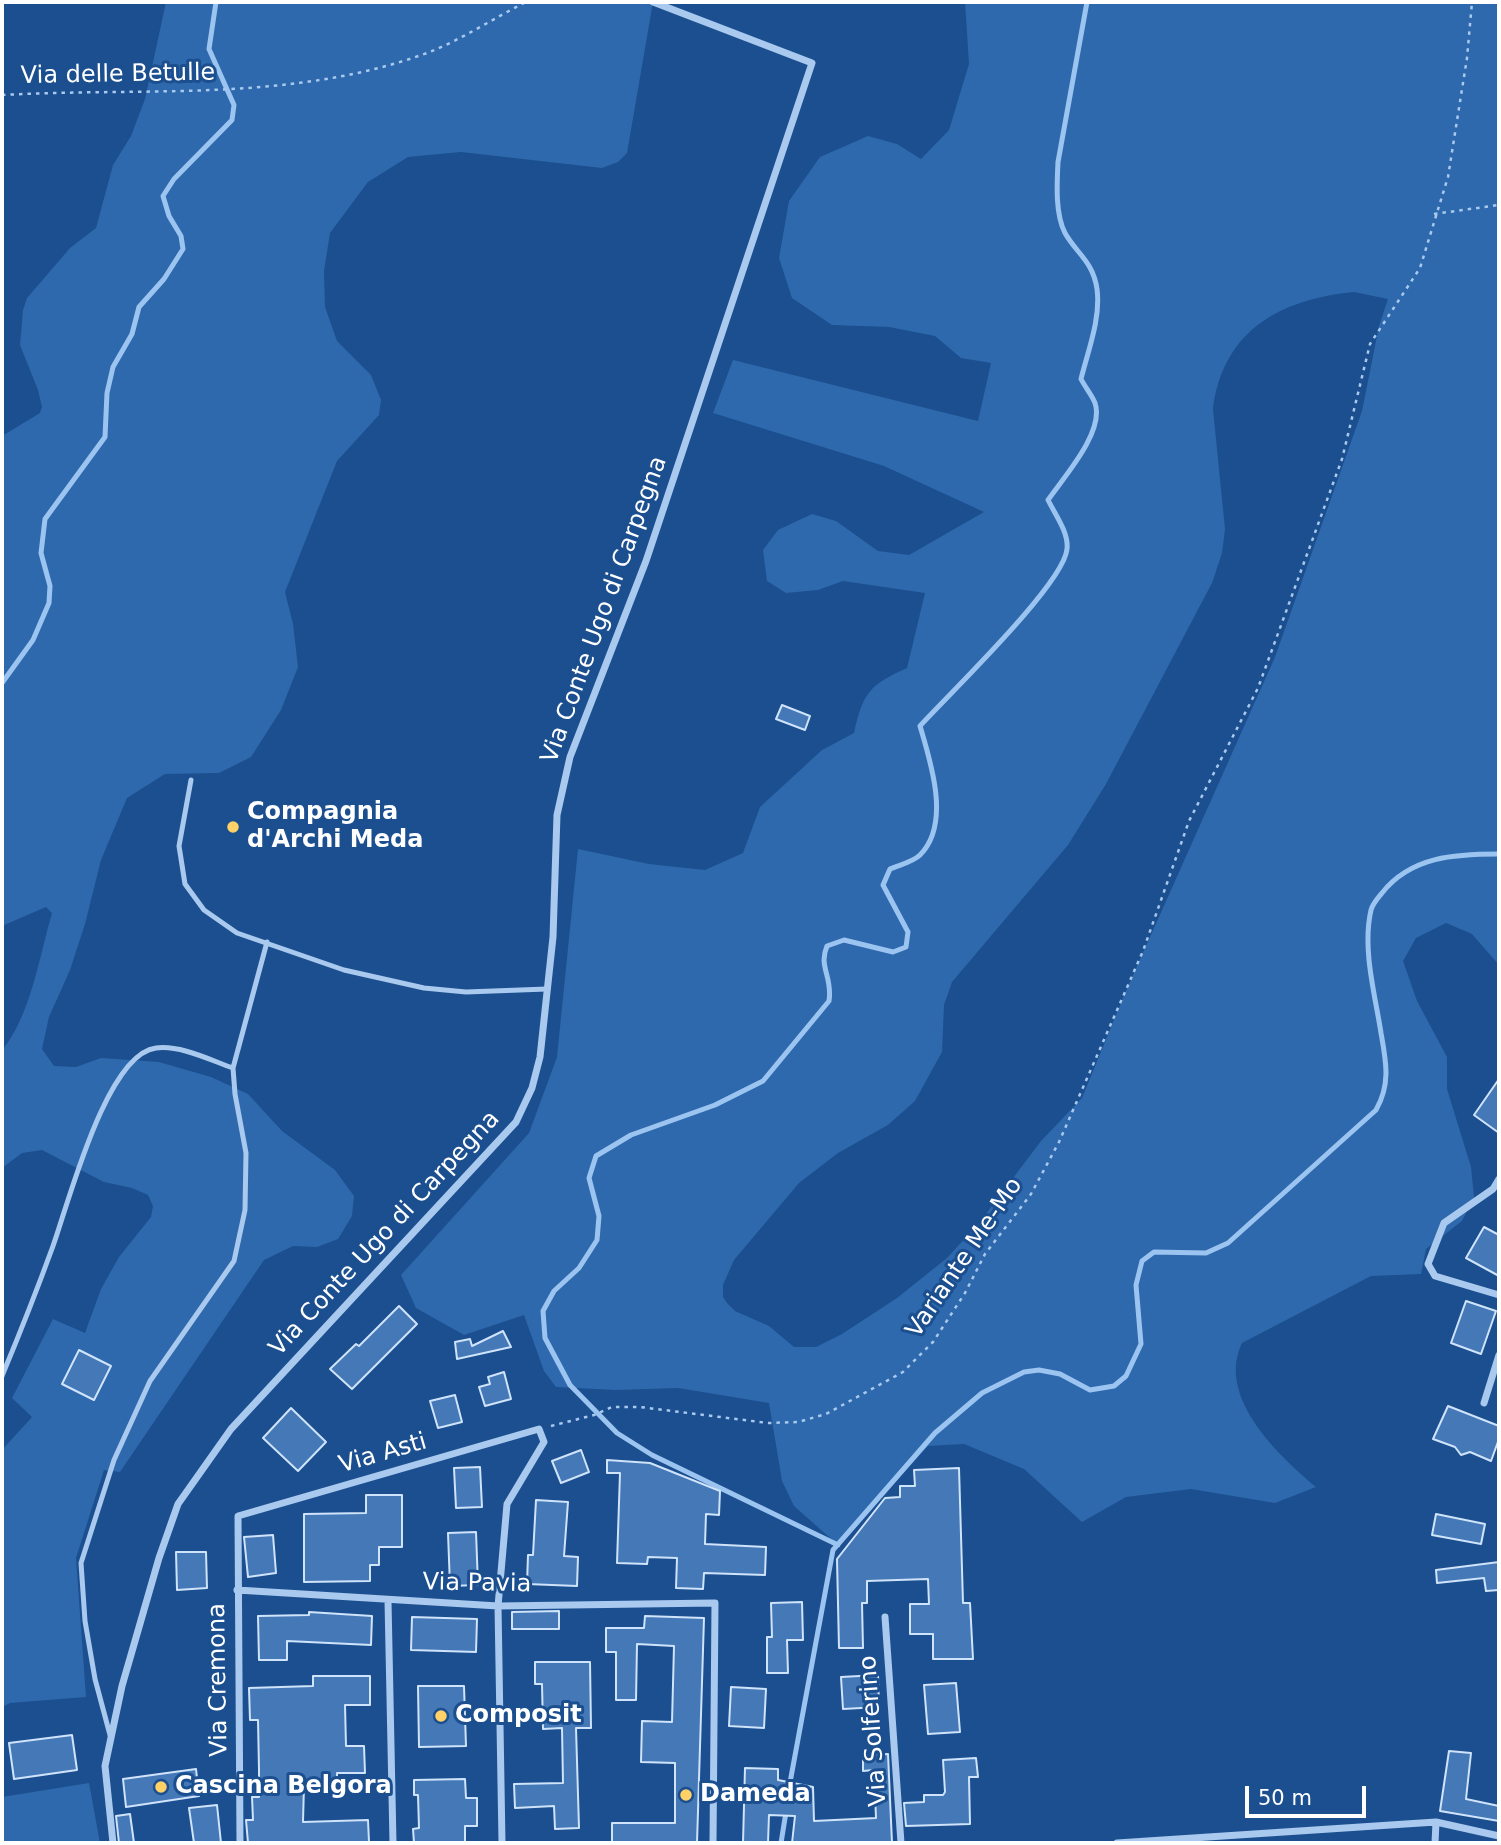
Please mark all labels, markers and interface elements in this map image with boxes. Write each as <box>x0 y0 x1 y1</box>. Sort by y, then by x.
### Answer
street label: Via delle Betulle <box>20 59 216 91</box>
street label: Via Conte Ugo di Carpegna <box>536 453 674 767</box>
place label: Compagnia d'Archi Meda <box>247 799 423 855</box>
marker: Compagnia d'Archi Meda <box>225 819 241 835</box>
street label: Via Conte Ugo di Carpegna <box>264 1106 506 1362</box>
street label: Variante Me-Mo <box>901 1172 1029 1344</box>
street label: Via Asti <box>336 1428 430 1480</box>
street label: Via Pavia <box>422 1569 532 1599</box>
street label: Via Cremona <box>203 1603 235 1757</box>
street label: Via Solferino <box>854 1655 894 1807</box>
place label: Composit <box>455 1702 582 1730</box>
marker: Composit <box>433 1708 449 1724</box>
scale bar <box>1249 1772 1370 1816</box>
place label: Cascina Belgora <box>175 1773 392 1801</box>
marker: Cascina Belgora <box>153 1779 169 1795</box>
place label: Dameda <box>700 1781 811 1809</box>
text: 50 m <box>1258 1786 1312 1810</box>
marker: Dameda <box>678 1787 694 1803</box>

